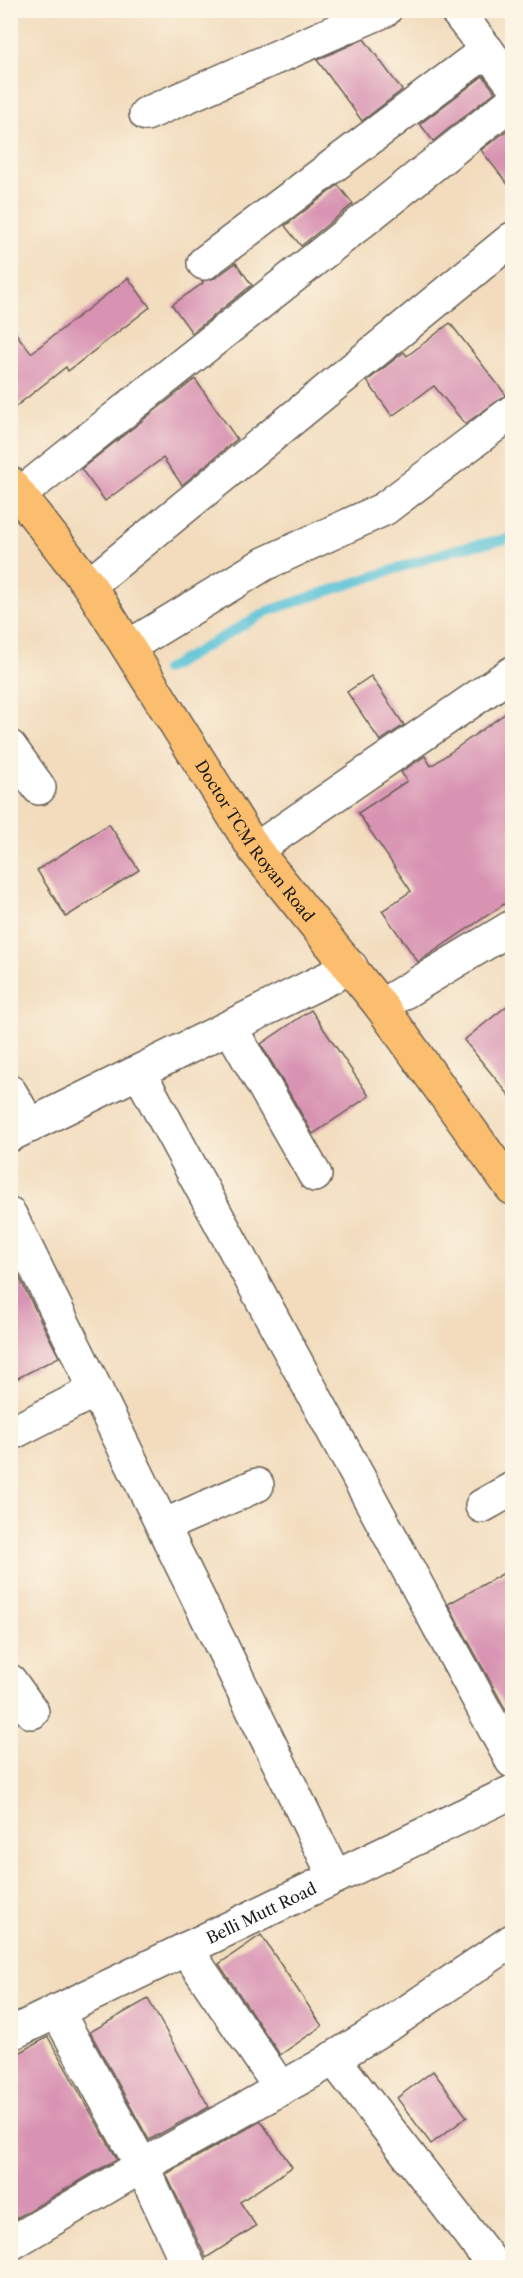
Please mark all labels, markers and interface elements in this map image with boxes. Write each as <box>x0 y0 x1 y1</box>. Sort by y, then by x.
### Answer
street label: Doctor TCM Royan Road <box>191 756 319 926</box>
street label: Belli Mutt Road <box>203 1878 320 1948</box>

